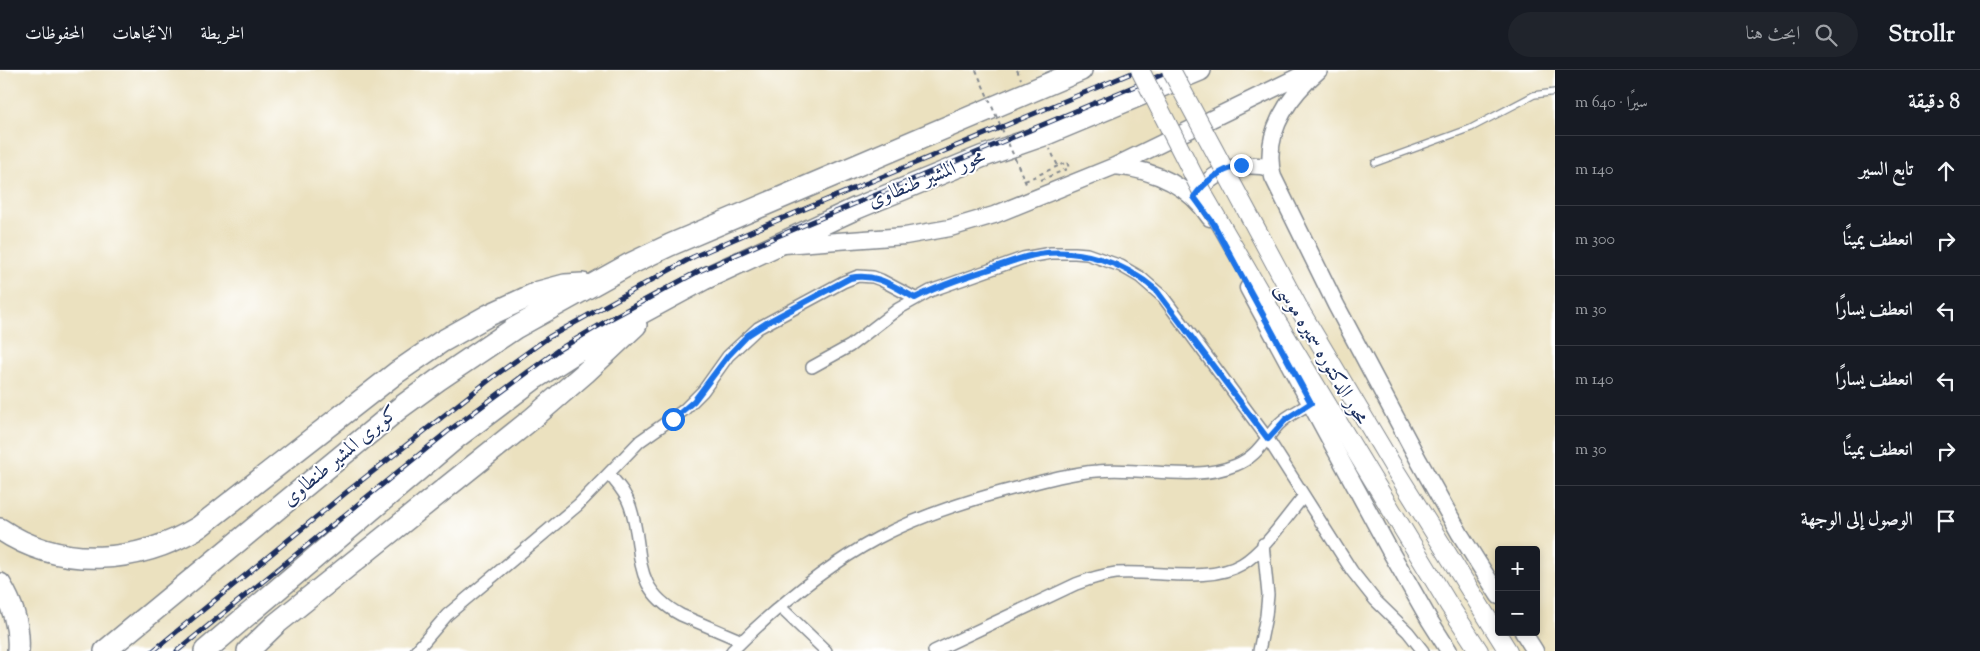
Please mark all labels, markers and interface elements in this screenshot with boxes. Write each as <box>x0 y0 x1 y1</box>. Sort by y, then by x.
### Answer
search box <box>1508 12 1858 57</box>
text: Strollr <box>1888 18 1955 52</box>
text: ابحث هنا <box>1746 21 1800 48</box>
icon: search <box>1812 21 1840 49</box>
text: المحفوظات <box>25 22 84 48</box>
text: الاتجاهات <box>112 22 172 48</box>
text: الخريطة <box>200 22 244 48</box>
text: 8 دقيقة <box>1908 88 1960 118</box>
text: سيرًا · 640 m <box>1575 92 1648 115</box>
street label: محور المشير طنطاوى <box>864 143 990 217</box>
route end <box>1230 154 1253 177</box>
text: تابع السير <box>1859 157 1913 184</box>
icon: ahead <box>1932 157 1960 185</box>
text: 140 m <box>1575 159 1613 182</box>
text: انعطف يمينًا <box>1843 227 1913 254</box>
icon: right <box>1932 227 1960 255</box>
text: 300 m <box>1575 229 1615 252</box>
street label: محور الدكتوره سميره موسى <box>1267 277 1375 431</box>
text: انعطف يسارًا <box>1835 297 1913 324</box>
icon: left <box>1932 297 1960 325</box>
text: 30 m <box>1575 299 1606 322</box>
text: انعطف يسارًا <box>1835 367 1913 394</box>
icon: left <box>1932 367 1960 395</box>
text: 140 m <box>1575 369 1613 392</box>
street label: كوبرى المشير طنطاوى <box>277 400 405 514</box>
route start <box>662 408 685 431</box>
text: انعطف يمينًا <box>1843 437 1913 464</box>
icon: right <box>1932 437 1960 465</box>
text: 30 m <box>1575 439 1606 462</box>
text: الوصول إلى الوجهة <box>1801 507 1913 534</box>
icon: arrive <box>1932 507 1960 535</box>
map controls <box>1495 546 1540 636</box>
button: + <box>1495 546 1540 591</box>
button: − <box>1495 591 1540 636</box>

